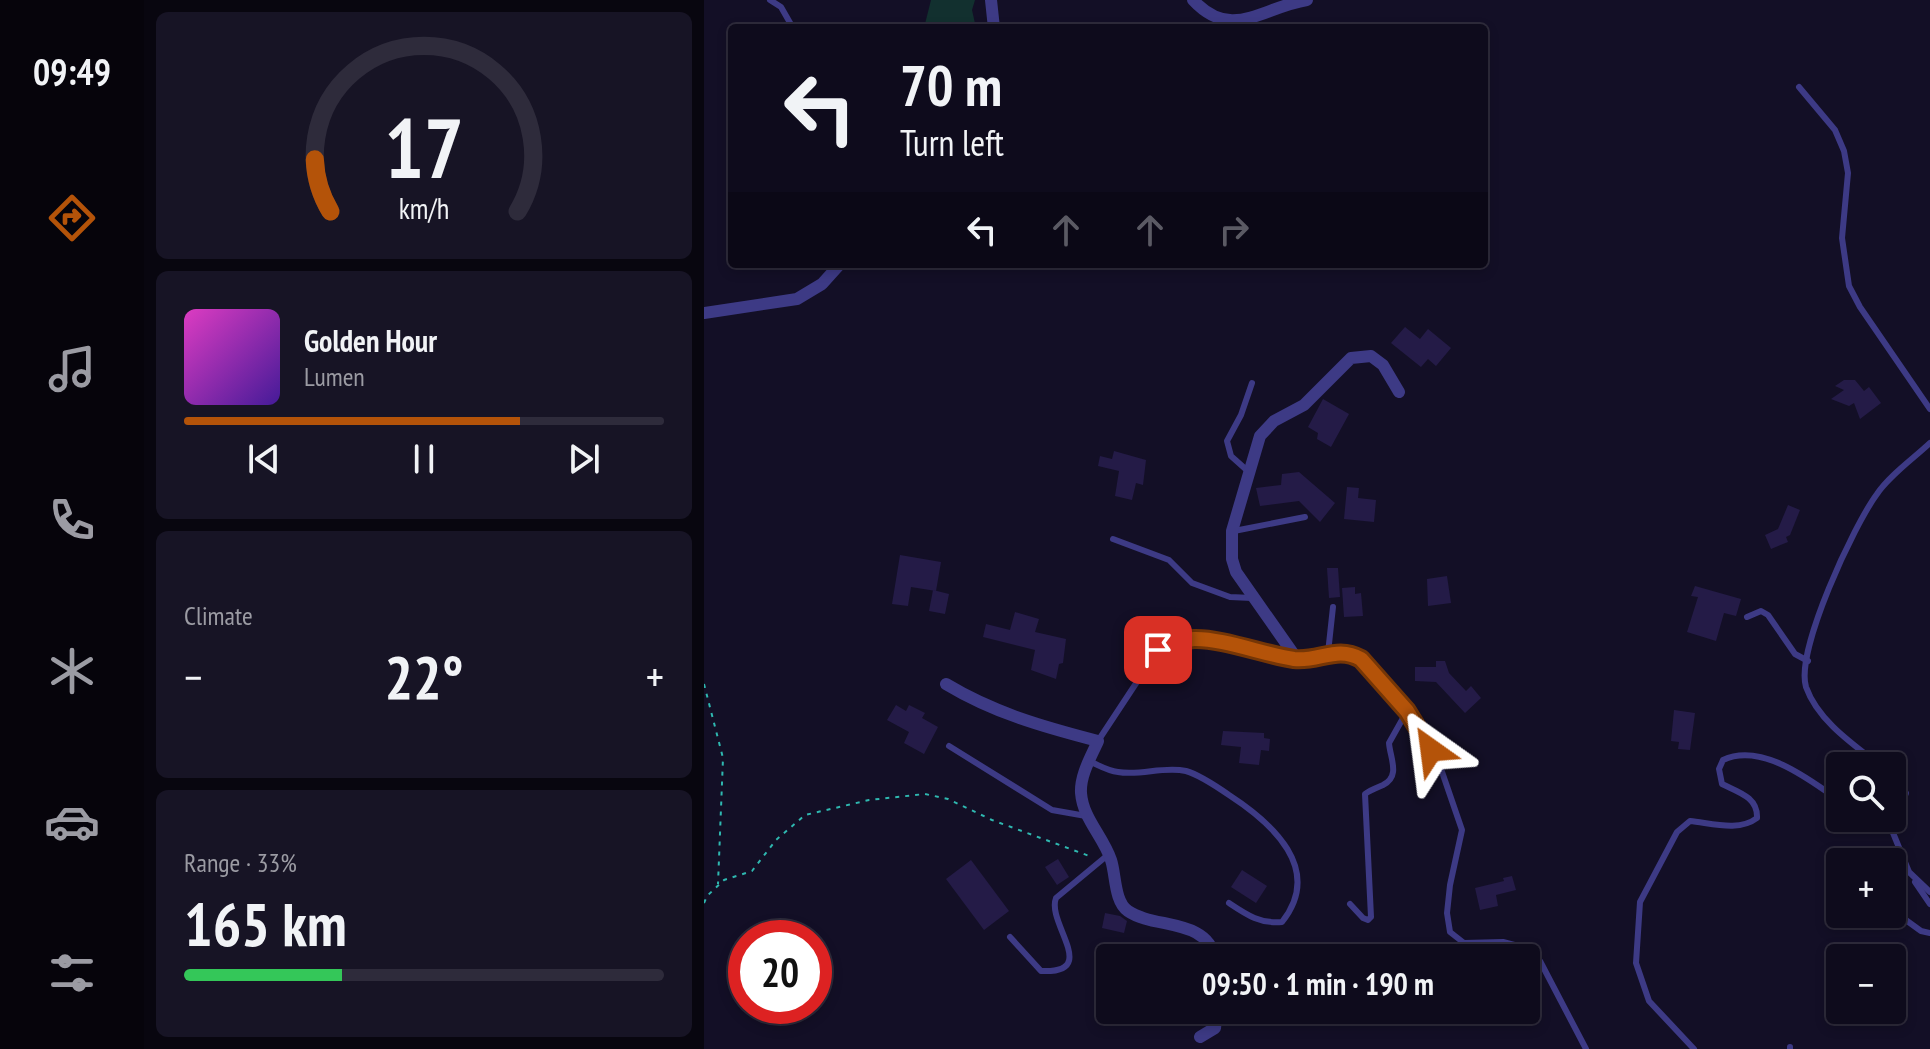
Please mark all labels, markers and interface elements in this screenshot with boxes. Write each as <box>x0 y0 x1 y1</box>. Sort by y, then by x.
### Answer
text: 09:49 <box>33 48 111 95</box>
text: 70 m <box>900 49 1002 121</box>
icon: left <box>768 56 872 160</box>
text: 17 <box>384 92 464 200</box>
text: Turn left <box>900 119 1004 166</box>
icon: directions <box>44 190 100 246</box>
text: km/h <box>399 190 449 227</box>
icon: left <box>960 208 1004 252</box>
icon: ahead <box>1044 208 1088 252</box>
icon: ahead <box>1128 208 1172 252</box>
icon: right <box>1212 208 1256 252</box>
text: Golden Hour <box>304 321 437 360</box>
icon: music <box>44 341 100 397</box>
text: Lumen <box>304 360 365 393</box>
icon: previous <box>242 437 286 481</box>
icon: pause <box>402 437 446 481</box>
icon: next <box>562 437 606 481</box>
icon: phone <box>44 492 100 548</box>
text: Climate <box>184 599 253 632</box>
pin <box>1124 616 1192 684</box>
icon: arrive <box>1136 628 1180 672</box>
text: 22° <box>384 638 464 716</box>
icon: climate <box>44 643 100 699</box>
text: − <box>184 648 202 705</box>
text: + <box>646 648 664 705</box>
position arrow <box>1389 708 1473 792</box>
map controls <box>1826 752 1906 1024</box>
button: search <box>1826 752 1906 832</box>
icon: car <box>44 794 100 850</box>
text: Range · 33% <box>184 846 297 879</box>
button: + <box>1826 848 1906 928</box>
text: 165 km <box>184 885 347 963</box>
speed limit sign: 20 <box>728 920 832 1024</box>
button: − <box>1826 944 1906 1024</box>
icon: filters <box>44 945 100 1001</box>
text: 09:50 · 1 min · 190 m <box>1202 964 1434 1003</box>

